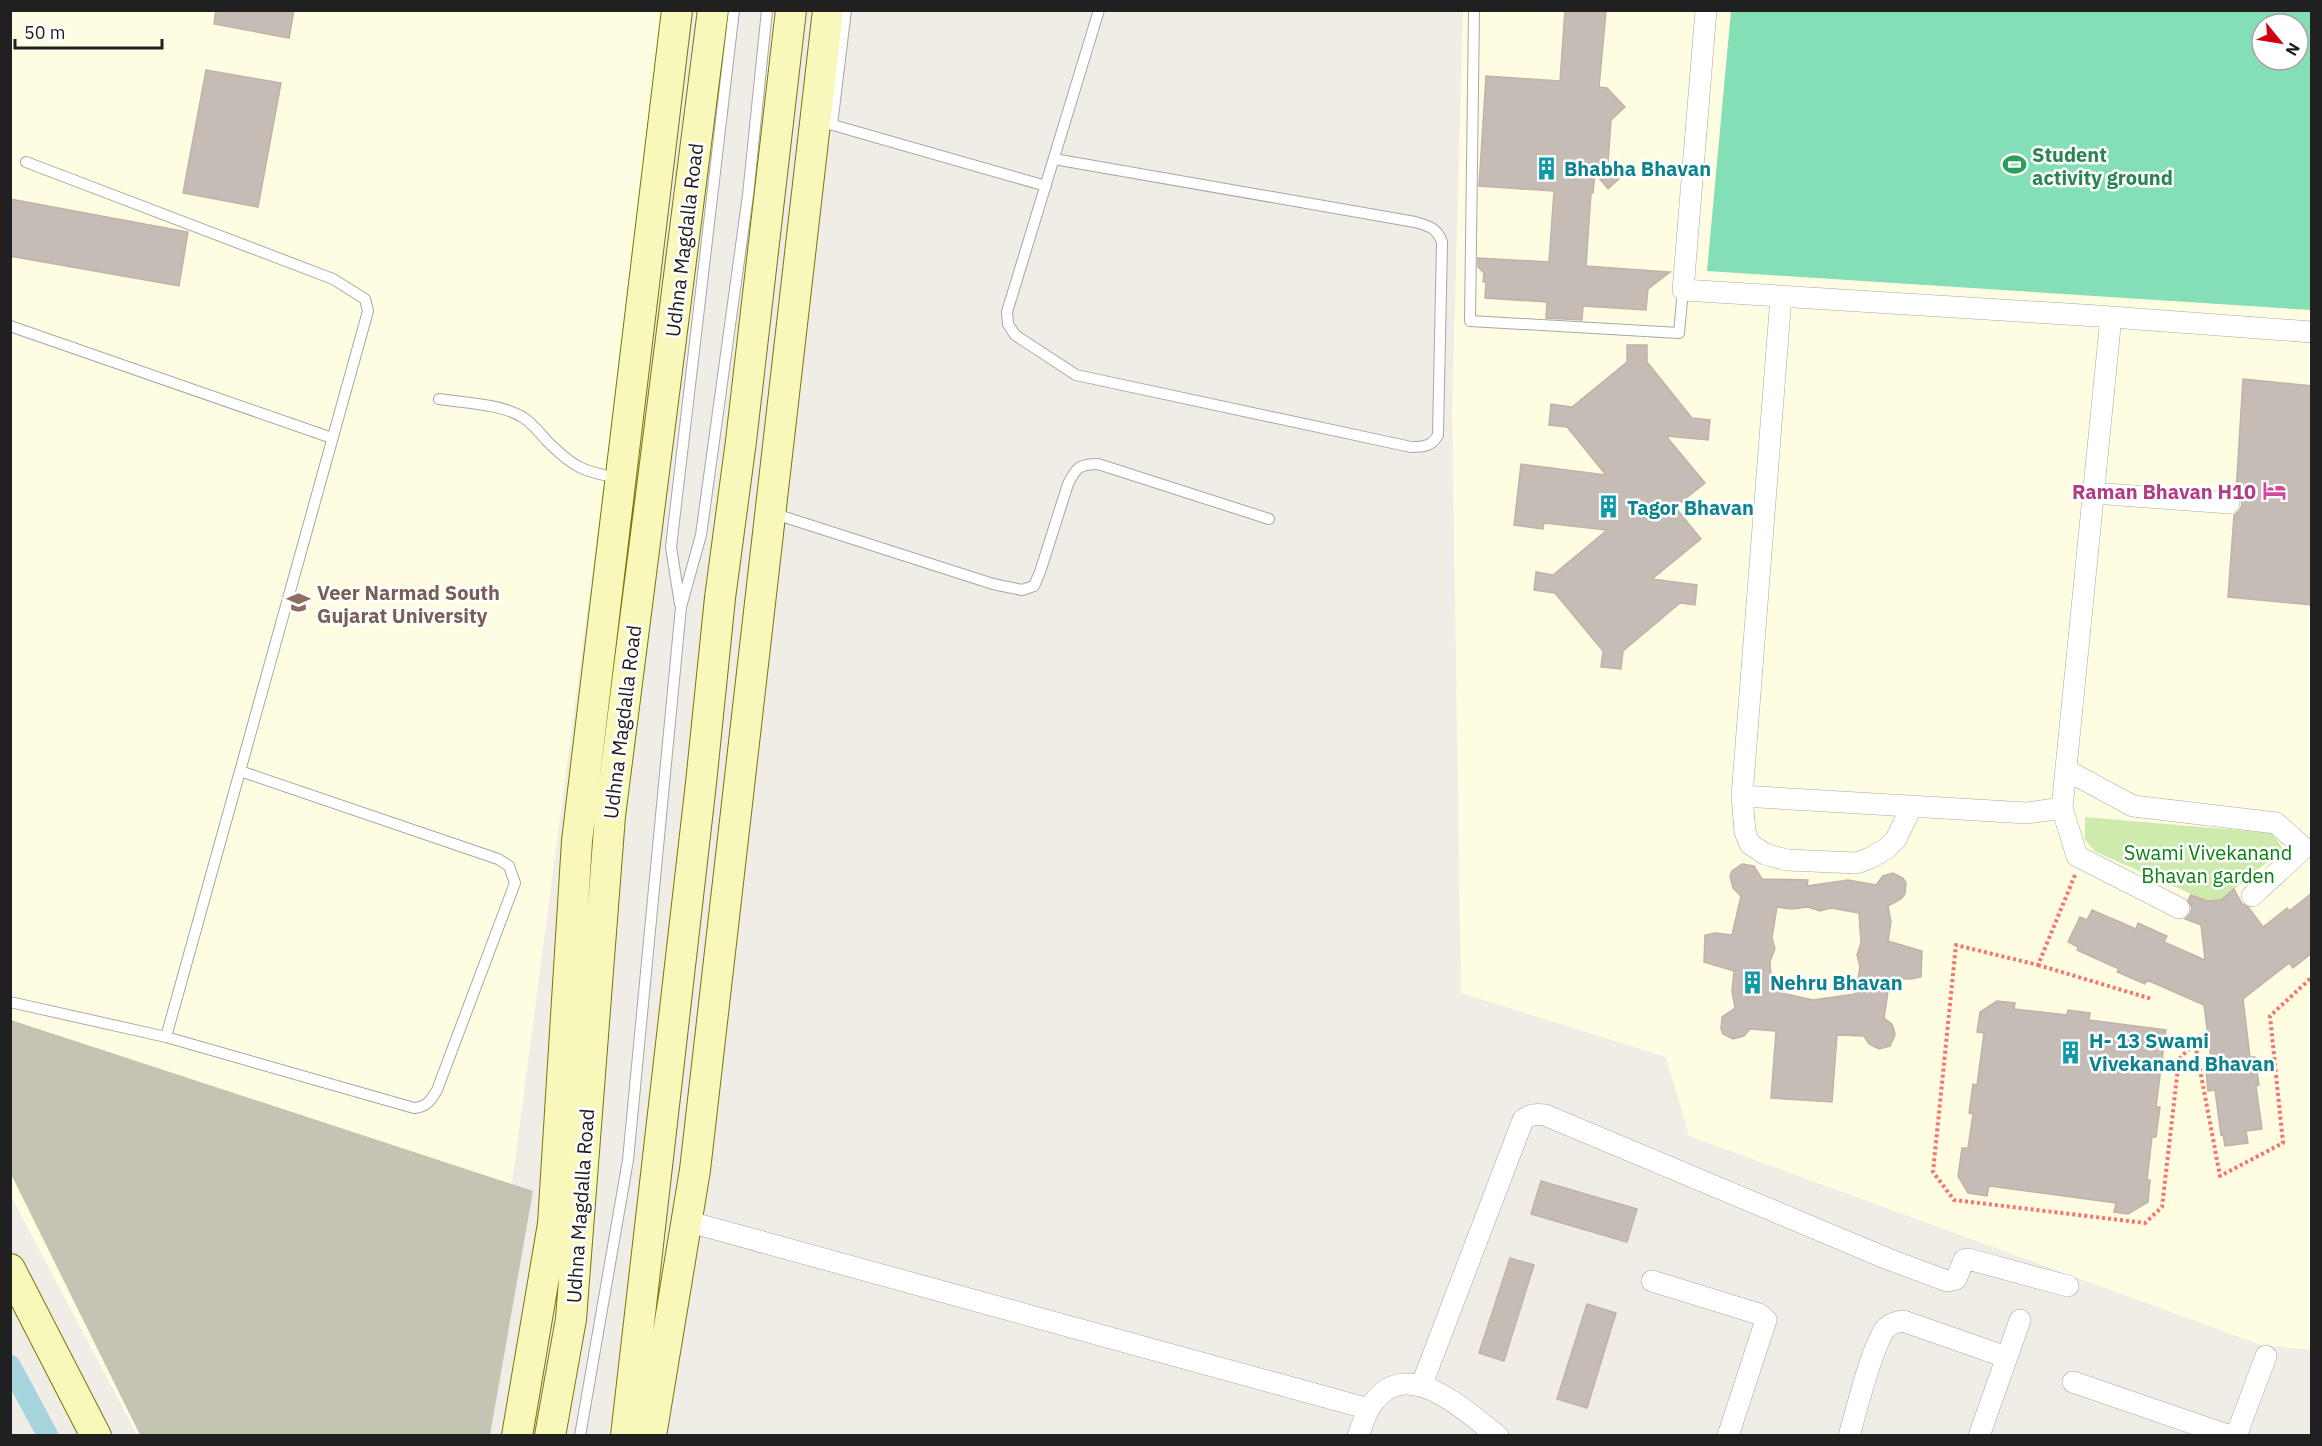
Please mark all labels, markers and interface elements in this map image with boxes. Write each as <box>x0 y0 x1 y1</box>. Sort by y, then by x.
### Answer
scale bar <box>15 12 162 50</box>
north arrow <box>2250 12 2310 72</box>
text: 50 m <box>24 21 66 44</box>
text: N <box>2281 39 2305 60</box>
place label: Student activity ground <box>2032 141 2173 191</box>
street label: Udhna Magdalla Road <box>659 142 709 338</box>
sports icon: Student activity ground <box>2001 152 2027 178</box>
building icon: Bhabha Bhavan <box>1533 155 1559 181</box>
place label: Bhabha Bhavan <box>1564 155 1711 182</box>
place label: Raman Bhavan H10 <box>2072 478 2256 505</box>
hotel icon: Raman Bhavan H10 <box>2261 478 2287 504</box>
building icon: Tagor Bhavan <box>1596 494 1622 520</box>
place label: Tagor Bhavan <box>1627 494 1754 521</box>
place label: Veer Narmad South Gujarat University <box>317 579 500 629</box>
school or university icon: Veer Narmad South Gujarat University <box>286 590 312 616</box>
street label: Udhna Magdalla Road <box>597 624 647 820</box>
park label: Swami Vivekanand Bhavan garden <box>2124 839 2292 889</box>
building icon: Nehru Bhavan <box>1739 969 1765 995</box>
place label: Nehru Bhavan <box>1770 969 1903 996</box>
place label: H- 13 Swami Vivekanand Bhavan <box>2089 1027 2275 1077</box>
building icon: H- 13 Swami Vivekanand Bhavan <box>2058 1039 2084 1065</box>
street label: Udhna Magdalla Road <box>560 1108 600 1304</box>

